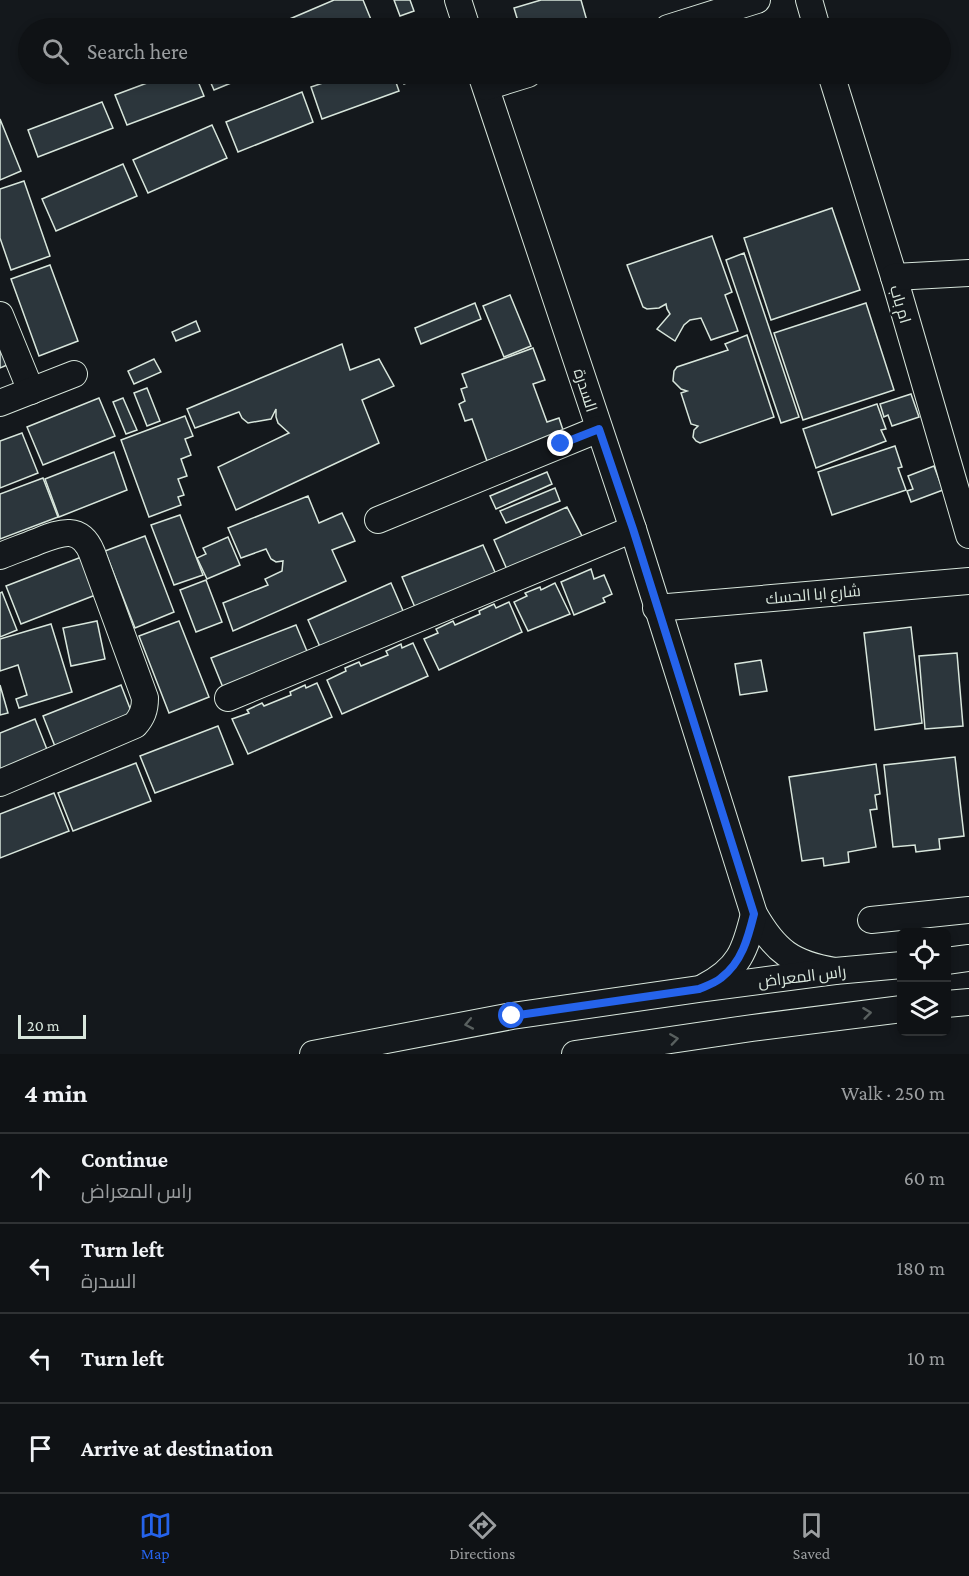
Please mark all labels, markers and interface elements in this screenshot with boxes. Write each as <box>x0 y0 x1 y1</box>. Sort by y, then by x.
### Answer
search box <box>18 18 951 84</box>
icon: search <box>39 35 72 68</box>
text: Search here <box>87 39 188 64</box>
street label: ام باب <box>884 283 914 326</box>
street label: السدرة <box>570 366 600 414</box>
route end <box>547 430 573 456</box>
street label: شارع ابا الحسك <box>765 582 862 610</box>
map controls <box>897 928 951 1036</box>
button: locate <box>897 928 951 982</box>
street label: راس المعراض <box>757 963 847 992</box>
button: layers <box>897 982 951 1036</box>
route start <box>498 1002 524 1028</box>
one-way arrow <box>863 1008 872 1020</box>
scale bar <box>18 1012 86 1040</box>
text: 20 m <box>27 1017 60 1034</box>
one-way arrow <box>464 1017 474 1030</box>
one-way arrow <box>669 1034 679 1046</box>
text: 4 min <box>24 1079 88 1108</box>
text: Walk · 250 m <box>841 1082 945 1104</box>
text: Continue <box>81 1147 168 1172</box>
icon: ahead <box>24 1162 57 1195</box>
text: 60 m <box>904 1167 945 1189</box>
text: راس المعراض <box>81 1180 192 1202</box>
text: Turn left <box>81 1237 164 1262</box>
icon: left <box>24 1252 57 1285</box>
text: 180 m <box>896 1257 945 1279</box>
text: السدرة <box>81 1270 137 1292</box>
icon: left <box>24 1342 57 1375</box>
text: Turn left <box>81 1346 164 1371</box>
text: 10 m <box>907 1347 945 1369</box>
icon: arrive <box>24 1432 57 1465</box>
text: Arrive at destination <box>81 1436 273 1461</box>
tab: Map <box>139 1509 172 1562</box>
tab: Directions <box>449 1509 515 1562</box>
tab: Saved <box>793 1509 830 1562</box>

